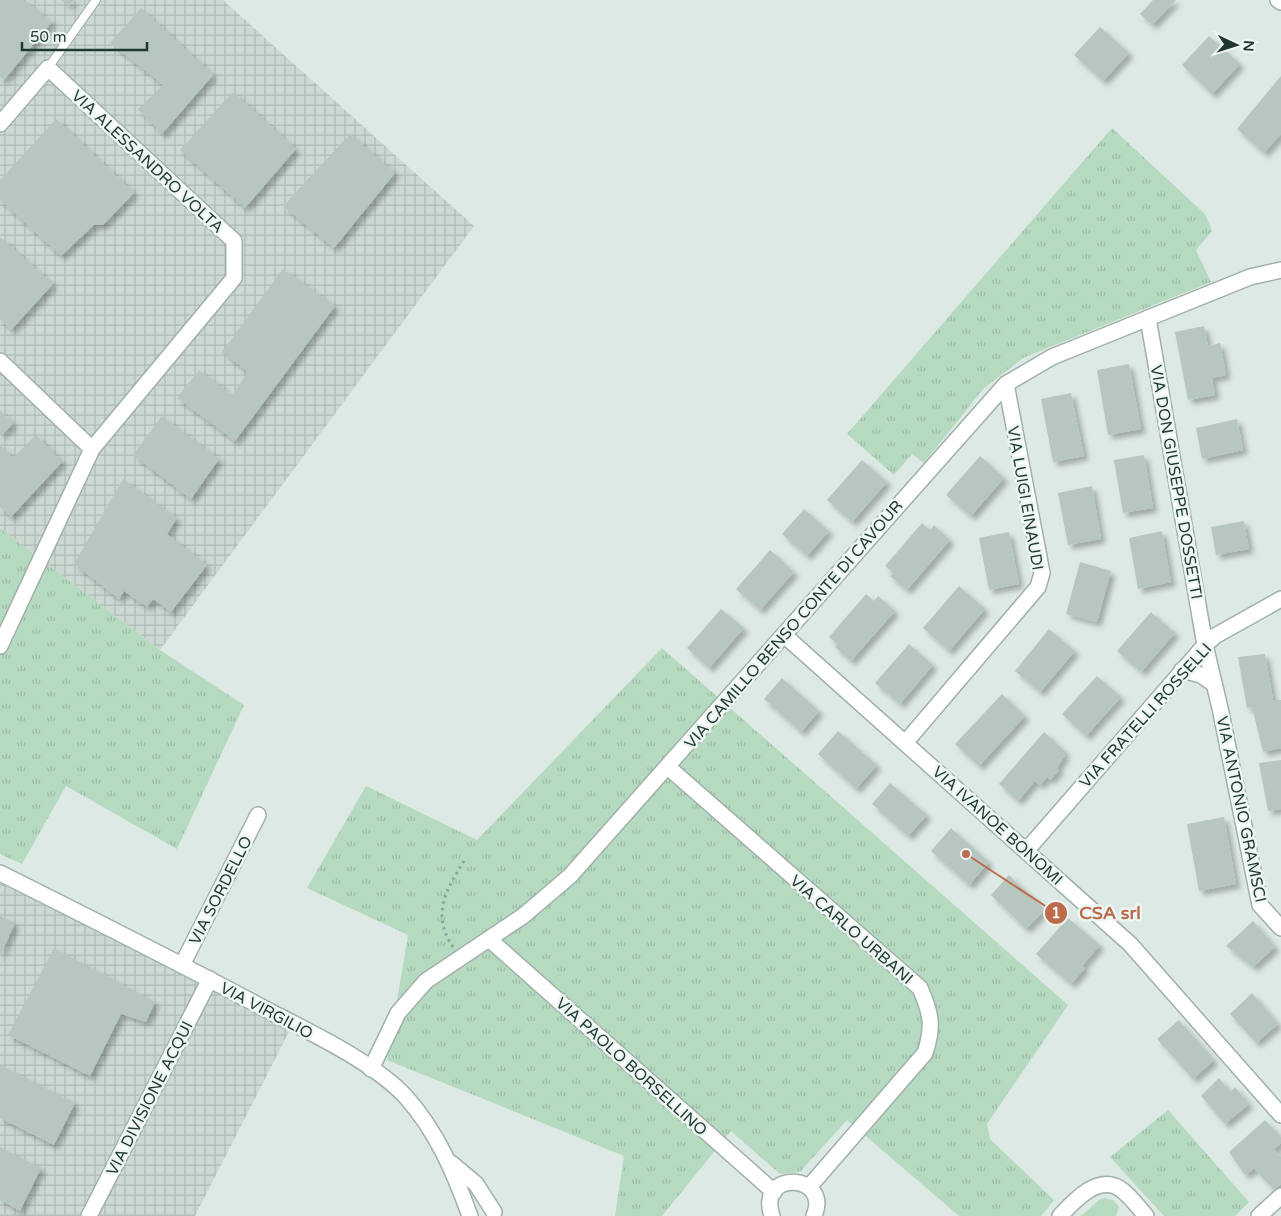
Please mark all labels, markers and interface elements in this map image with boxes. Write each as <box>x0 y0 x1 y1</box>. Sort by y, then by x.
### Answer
scale bar <box>22 20 148 52</box>
north arrow <box>1211 20 1261 70</box>
text: 50 m <box>30 28 67 46</box>
text: N <box>1240 40 1257 52</box>
street label: VIA ALESSANDRO VOLTA <box>67 86 228 238</box>
street label: VIA DON GIUSEPPE DOSSETTI <box>1146 363 1206 601</box>
street label: VIA LUIGI EINAUDI <box>1002 424 1048 572</box>
street label: VIA CAMILLO BENSO CONTE DI CAVOUR <box>680 496 907 753</box>
street label: VIA FRATELLI ROSSELLI <box>1075 639 1216 792</box>
street label: VIA ANTONIO GRAMSCI <box>1212 714 1271 904</box>
street label: VIA IVANOE BONOMI <box>928 762 1067 890</box>
street label: VIA SORDELLO <box>185 833 257 948</box>
street label: VIA CARLO URBANI <box>786 871 917 989</box>
callout: CSA srl <box>1044 896 1150 929</box>
text: CSA srl <box>1079 902 1141 924</box>
text: 1 <box>1051 904 1061 922</box>
street label: VIA VIRGILIO <box>217 978 316 1044</box>
street label: VIA PAOLO BORSELLINO <box>551 993 711 1140</box>
street label: VIA DIVISIONE ACQUI <box>102 1018 198 1179</box>

